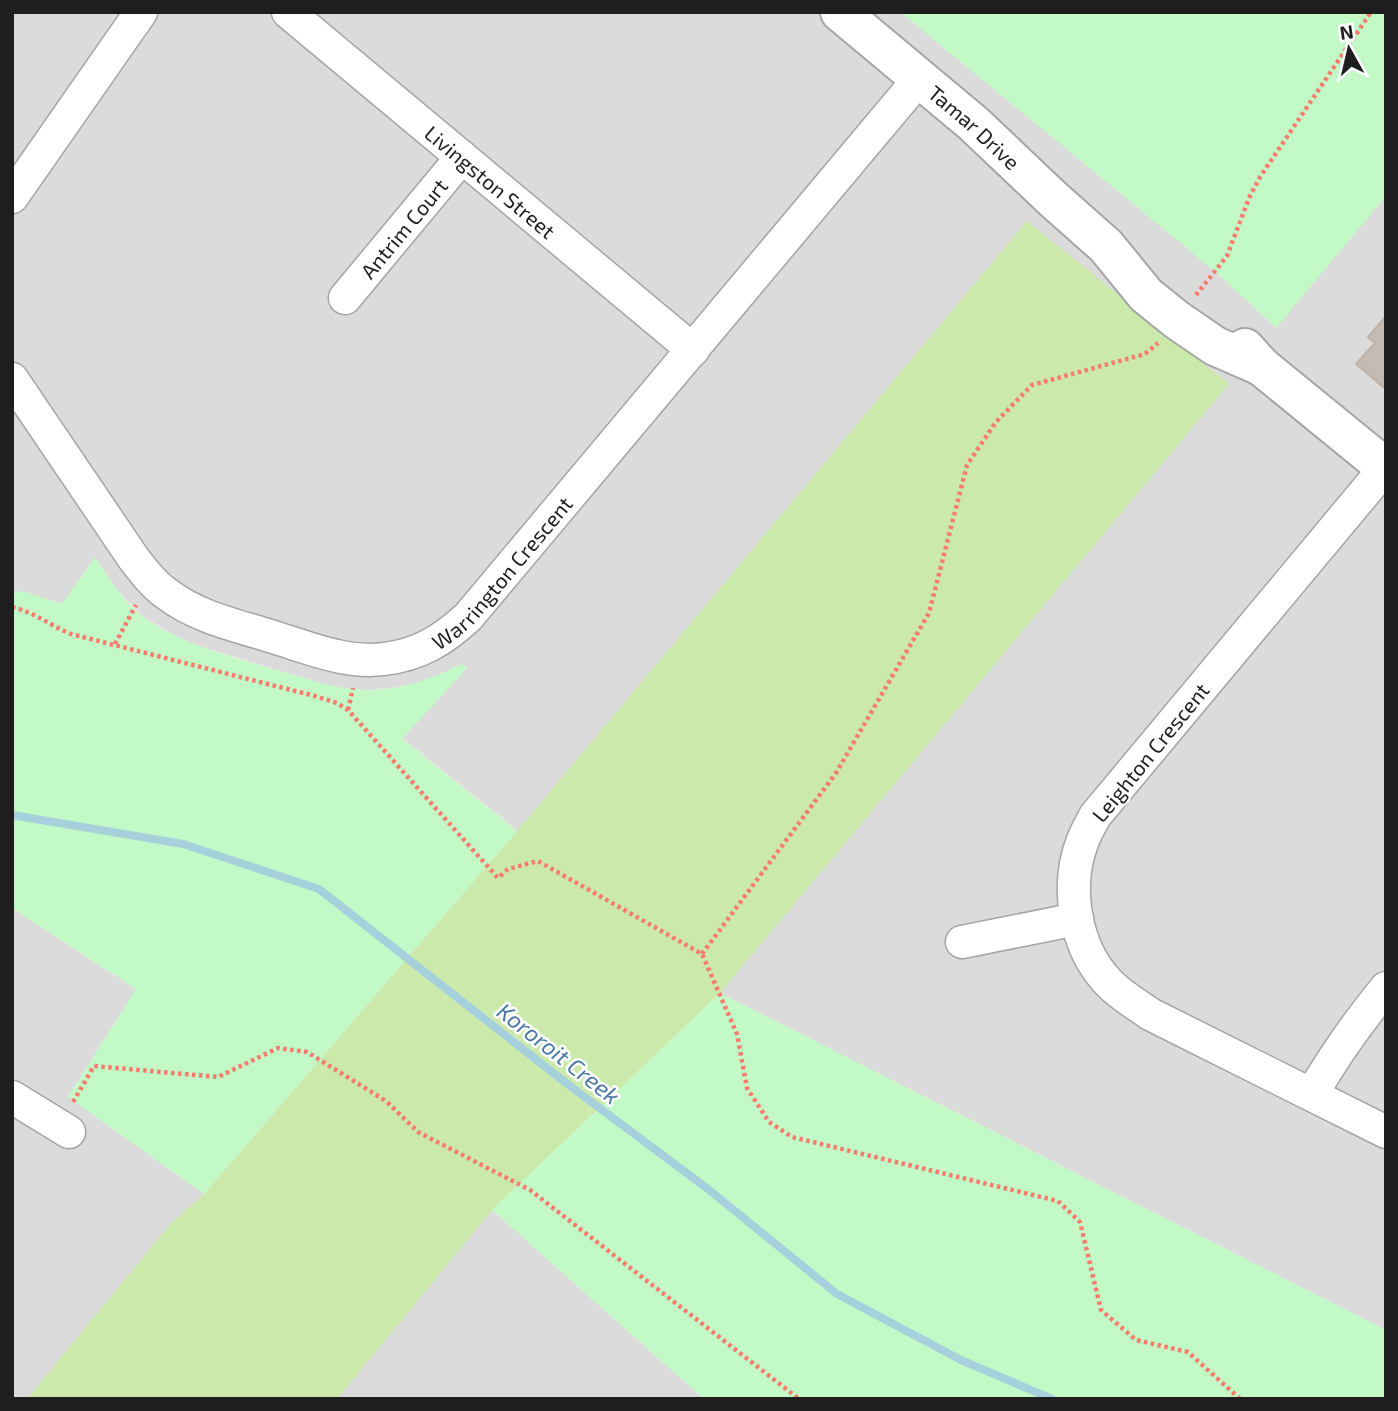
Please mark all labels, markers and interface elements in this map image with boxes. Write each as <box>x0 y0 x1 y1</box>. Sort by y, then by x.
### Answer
north arrow <box>1314 14 1384 84</box>
text: N <box>1338 19 1355 44</box>
street label: Tamar Drive <box>924 79 1026 174</box>
street label: Livingston Street <box>420 120 561 243</box>
street label: Antrim Court <box>354 173 452 283</box>
street label: Warrington Crescent <box>427 491 577 654</box>
street label: Leighton Crescent <box>1086 677 1214 827</box>
water label: Kororoit Creek <box>492 996 626 1110</box>

